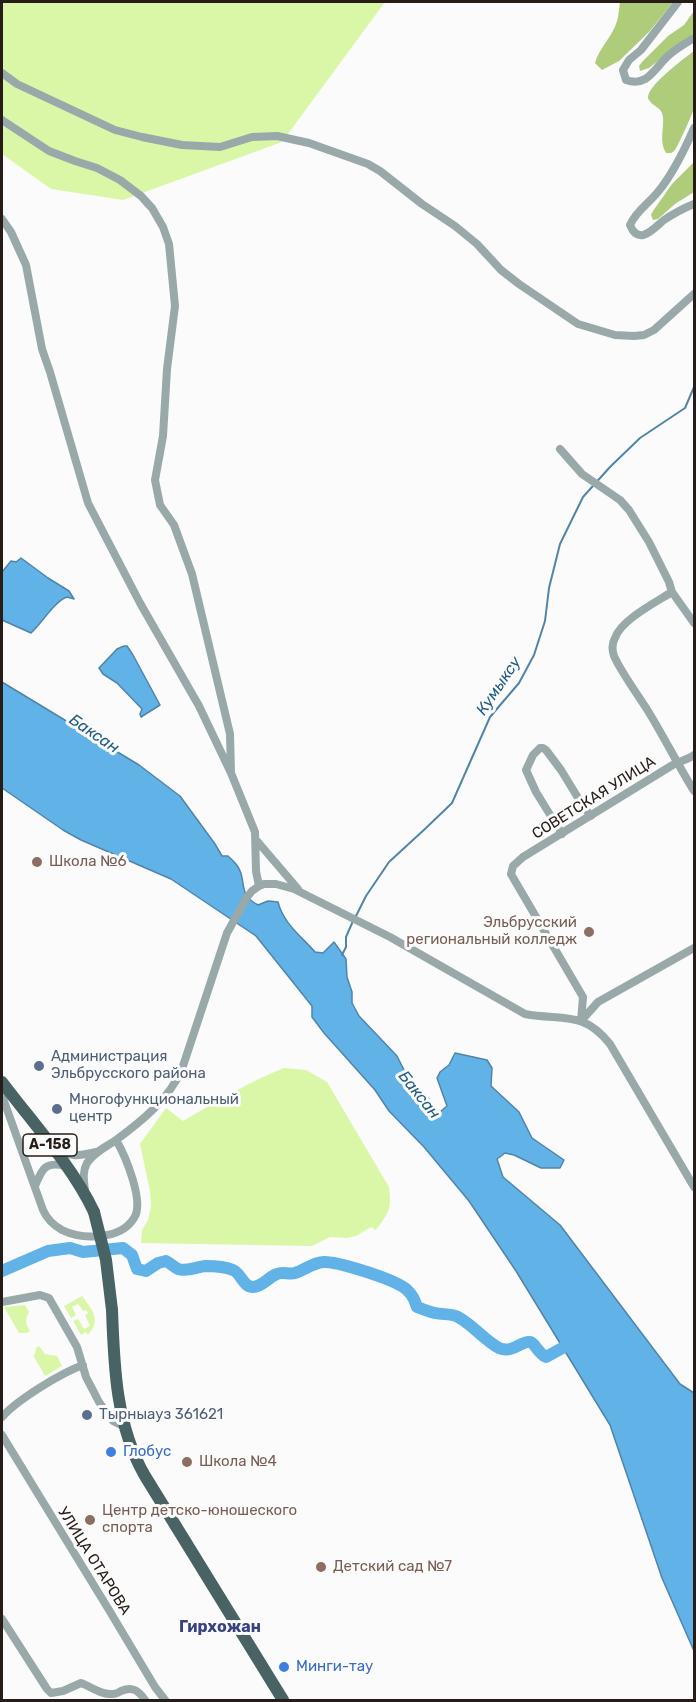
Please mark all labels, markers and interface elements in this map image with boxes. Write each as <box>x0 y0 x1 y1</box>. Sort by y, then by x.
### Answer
water label: Кумыксу <box>472 653 526 719</box>
water label: Баксан <box>66 710 122 758</box>
street label: СОВЕТСКАЯ УЛИЦА <box>529 753 659 843</box>
place label: Школа №6 <box>49 853 127 871</box>
marker: Школа №6 <box>30 855 44 869</box>
place label: Эльбрусский региональный колледж <box>406 914 577 949</box>
marker: Эльбрусский региональный колледж <box>582 925 596 939</box>
place label: Администрация Эльбрусского района <box>51 1048 206 1083</box>
marker: Администрация Эльбрусского района <box>32 1059 46 1073</box>
water label: Баксан <box>394 1067 444 1123</box>
place label: Многофункциональный центр <box>69 1091 239 1126</box>
marker: Многофункциональный центр <box>50 1102 64 1116</box>
road number: А-158 <box>23 1134 77 1156</box>
place label: Тырныауз 361621 <box>99 1406 223 1424</box>
marker: Тырныауз 361621 <box>80 1408 94 1422</box>
place label: Глобус <box>123 1443 171 1461</box>
marker: Глобус <box>104 1445 118 1459</box>
place label: Школа №4 <box>199 1453 277 1471</box>
marker: Школа №4 <box>180 1455 194 1469</box>
place label: Центр детско-юношеского спорта <box>102 1502 297 1537</box>
street label: УЛИЦА ОТАРОВА <box>54 1504 134 1618</box>
marker: Центр детско-юношеского спорта <box>83 1513 97 1527</box>
place label: Детский сад №7 <box>333 1558 452 1576</box>
marker: Детский сад №7 <box>314 1560 328 1574</box>
district label: Гирхожан <box>179 1617 261 1637</box>
place label: Минги-тау <box>296 1658 373 1676</box>
marker: Минги-тау <box>277 1660 291 1674</box>

